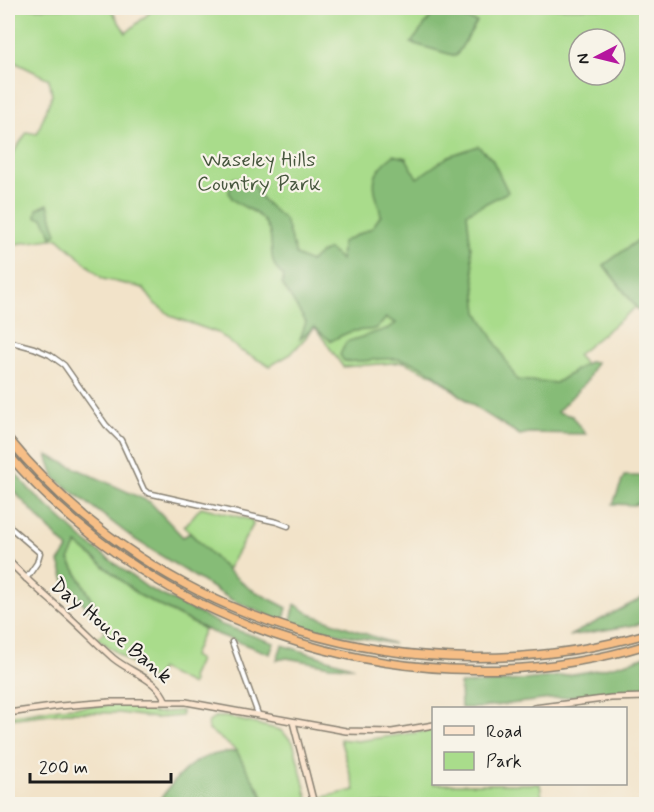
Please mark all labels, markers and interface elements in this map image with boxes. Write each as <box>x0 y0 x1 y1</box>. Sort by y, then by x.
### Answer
north arrow <box>567 27 627 87</box>
text: N <box>573 52 595 65</box>
park label: Waseley Hills Country Park <box>197 146 321 198</box>
street label: Day House Bank <box>44 572 178 691</box>
legend <box>432 707 627 785</box>
text: Road <box>486 720 522 744</box>
scale bar <box>30 746 171 784</box>
text: Park <box>486 750 522 774</box>
text: 200 m <box>39 756 88 780</box>

